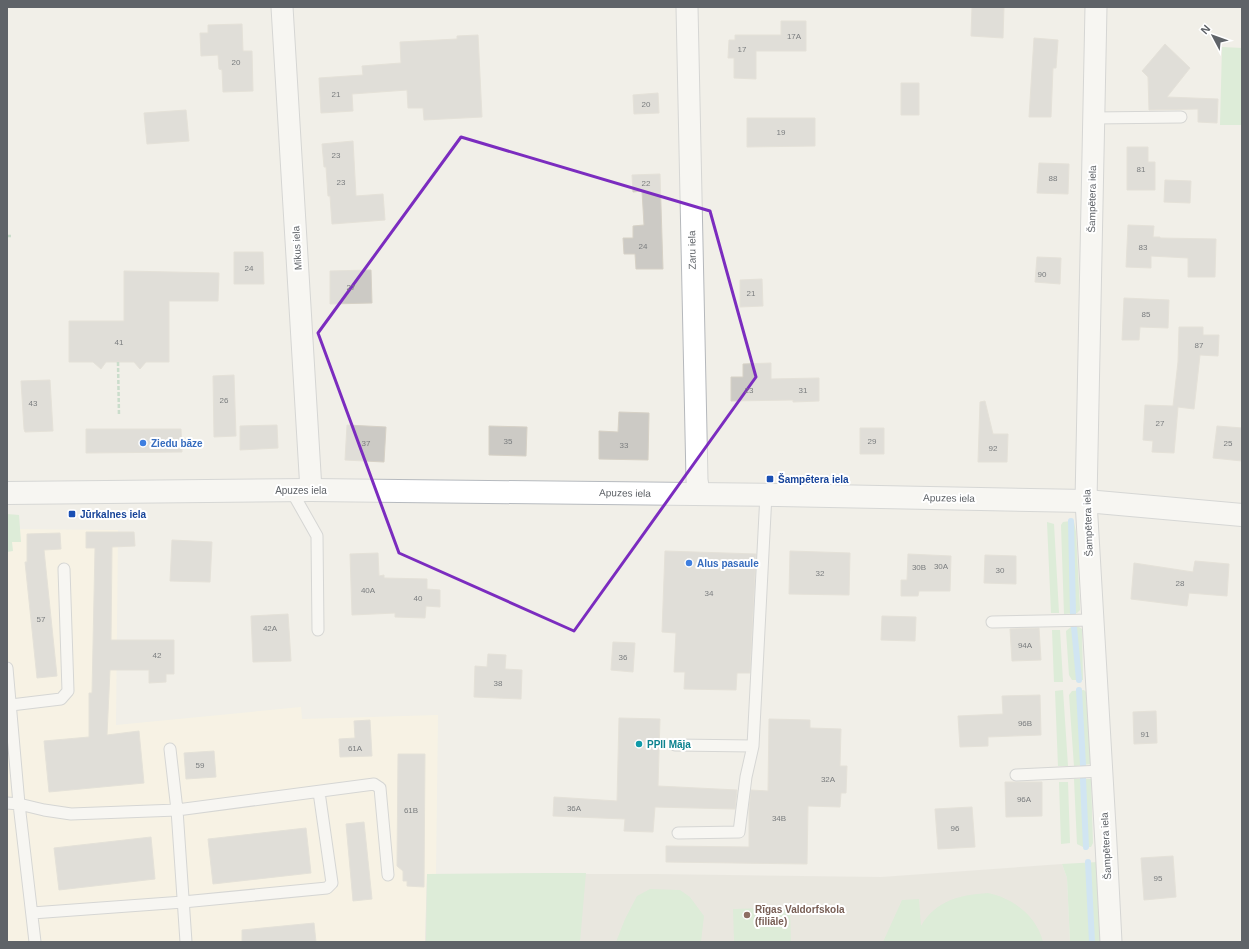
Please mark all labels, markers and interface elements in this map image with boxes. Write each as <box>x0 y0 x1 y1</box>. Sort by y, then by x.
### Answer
north arrow <box>1193 16 1233 56</box>
text: N <box>1198 22 1213 36</box>
house number: 17A <box>787 32 802 41</box>
house number: 17 <box>738 45 747 54</box>
house number: 20 <box>232 58 241 67</box>
house number: 21 <box>332 90 341 99</box>
house number: 20 <box>642 100 651 109</box>
house number: 19 <box>777 128 786 137</box>
house number: 23 <box>332 151 341 160</box>
street label: Šampētera iela <box>1085 165 1098 233</box>
house number: 81 <box>1137 165 1146 174</box>
house number: 88 <box>1049 174 1058 183</box>
house number: 23 <box>337 178 346 187</box>
house number: 22 <box>642 179 651 188</box>
street label: Mikus iela <box>290 225 304 270</box>
street label: Zaru iela <box>686 230 698 270</box>
house number: 24 <box>639 242 648 251</box>
house number: 83 <box>1139 243 1148 252</box>
house number: 24 <box>245 264 254 273</box>
house number: 90 <box>1038 270 1047 279</box>
house number: 27 <box>347 283 356 292</box>
house number: 21 <box>747 289 756 298</box>
house number: 85 <box>1142 310 1151 319</box>
house number: 41 <box>115 338 124 347</box>
house number: 87 <box>1195 341 1204 350</box>
house number: 23 <box>745 386 754 395</box>
house number: 31 <box>799 386 808 395</box>
house number: 26 <box>220 396 229 405</box>
house number: 43 <box>29 399 38 408</box>
house number: 27 <box>1156 419 1165 428</box>
house number: 35 <box>504 437 513 446</box>
house number: 29 <box>868 437 877 446</box>
marker: Ziedu bāze <box>138 438 148 448</box>
place label: Ziedu bāze <box>151 438 203 449</box>
house number: 37 <box>362 439 371 448</box>
house number: 25 <box>1224 439 1233 448</box>
house number: 33 <box>620 441 629 450</box>
house number: 92 <box>989 444 998 453</box>
place label: Šampētera iela <box>778 473 849 485</box>
marker: Šampētera iela <box>765 474 775 484</box>
street label: Apuzes iela <box>275 485 327 496</box>
street label: Apuzes iela <box>599 487 651 499</box>
street label: Šampētera iela <box>1080 489 1095 557</box>
street label: Apuzes iela <box>923 492 975 504</box>
marker: Jūrkalnes iela <box>67 509 77 519</box>
place label: Jūrkalnes iela <box>80 509 147 520</box>
marker: Alus pasaule <box>684 558 694 568</box>
place label: Alus pasaule <box>697 558 759 569</box>
house number: 30A <box>934 562 949 571</box>
house number: 30B <box>912 563 926 572</box>
house number: 30 <box>996 566 1005 575</box>
house number: 32 <box>816 569 825 578</box>
house number: 28 <box>1176 579 1185 588</box>
house number: 40A <box>361 586 376 595</box>
house number: 34 <box>705 589 714 598</box>
house number: 40 <box>414 594 423 603</box>
house number: 57 <box>37 615 46 624</box>
house number: 42A <box>263 624 278 633</box>
house number: 94A <box>1018 641 1033 650</box>
house number: 42 <box>153 651 162 660</box>
house number: 36 <box>619 653 628 662</box>
house number: 38 <box>494 679 503 688</box>
house number: 96B <box>1018 719 1032 728</box>
house number: 91 <box>1141 730 1150 739</box>
marker: PPII Māja <box>634 739 644 749</box>
place label: PPII Māja <box>647 739 691 750</box>
house number: 61A <box>348 744 363 753</box>
house number: 59 <box>196 761 205 770</box>
house number: 32A <box>821 775 836 784</box>
house number: 96A <box>1017 795 1032 804</box>
house number: 36A <box>567 804 582 813</box>
house number: 61B <box>404 806 418 815</box>
street label: Šampētera iela <box>1098 812 1113 880</box>
house number: 34B <box>772 814 786 823</box>
house number: 96 <box>951 824 960 833</box>
house number: 95 <box>1154 874 1163 883</box>
place label: Rīgas Valdorfskola (filiāle) <box>755 904 845 927</box>
marker: Rīgas Valdorfskola (filiāle) <box>742 910 752 920</box>

